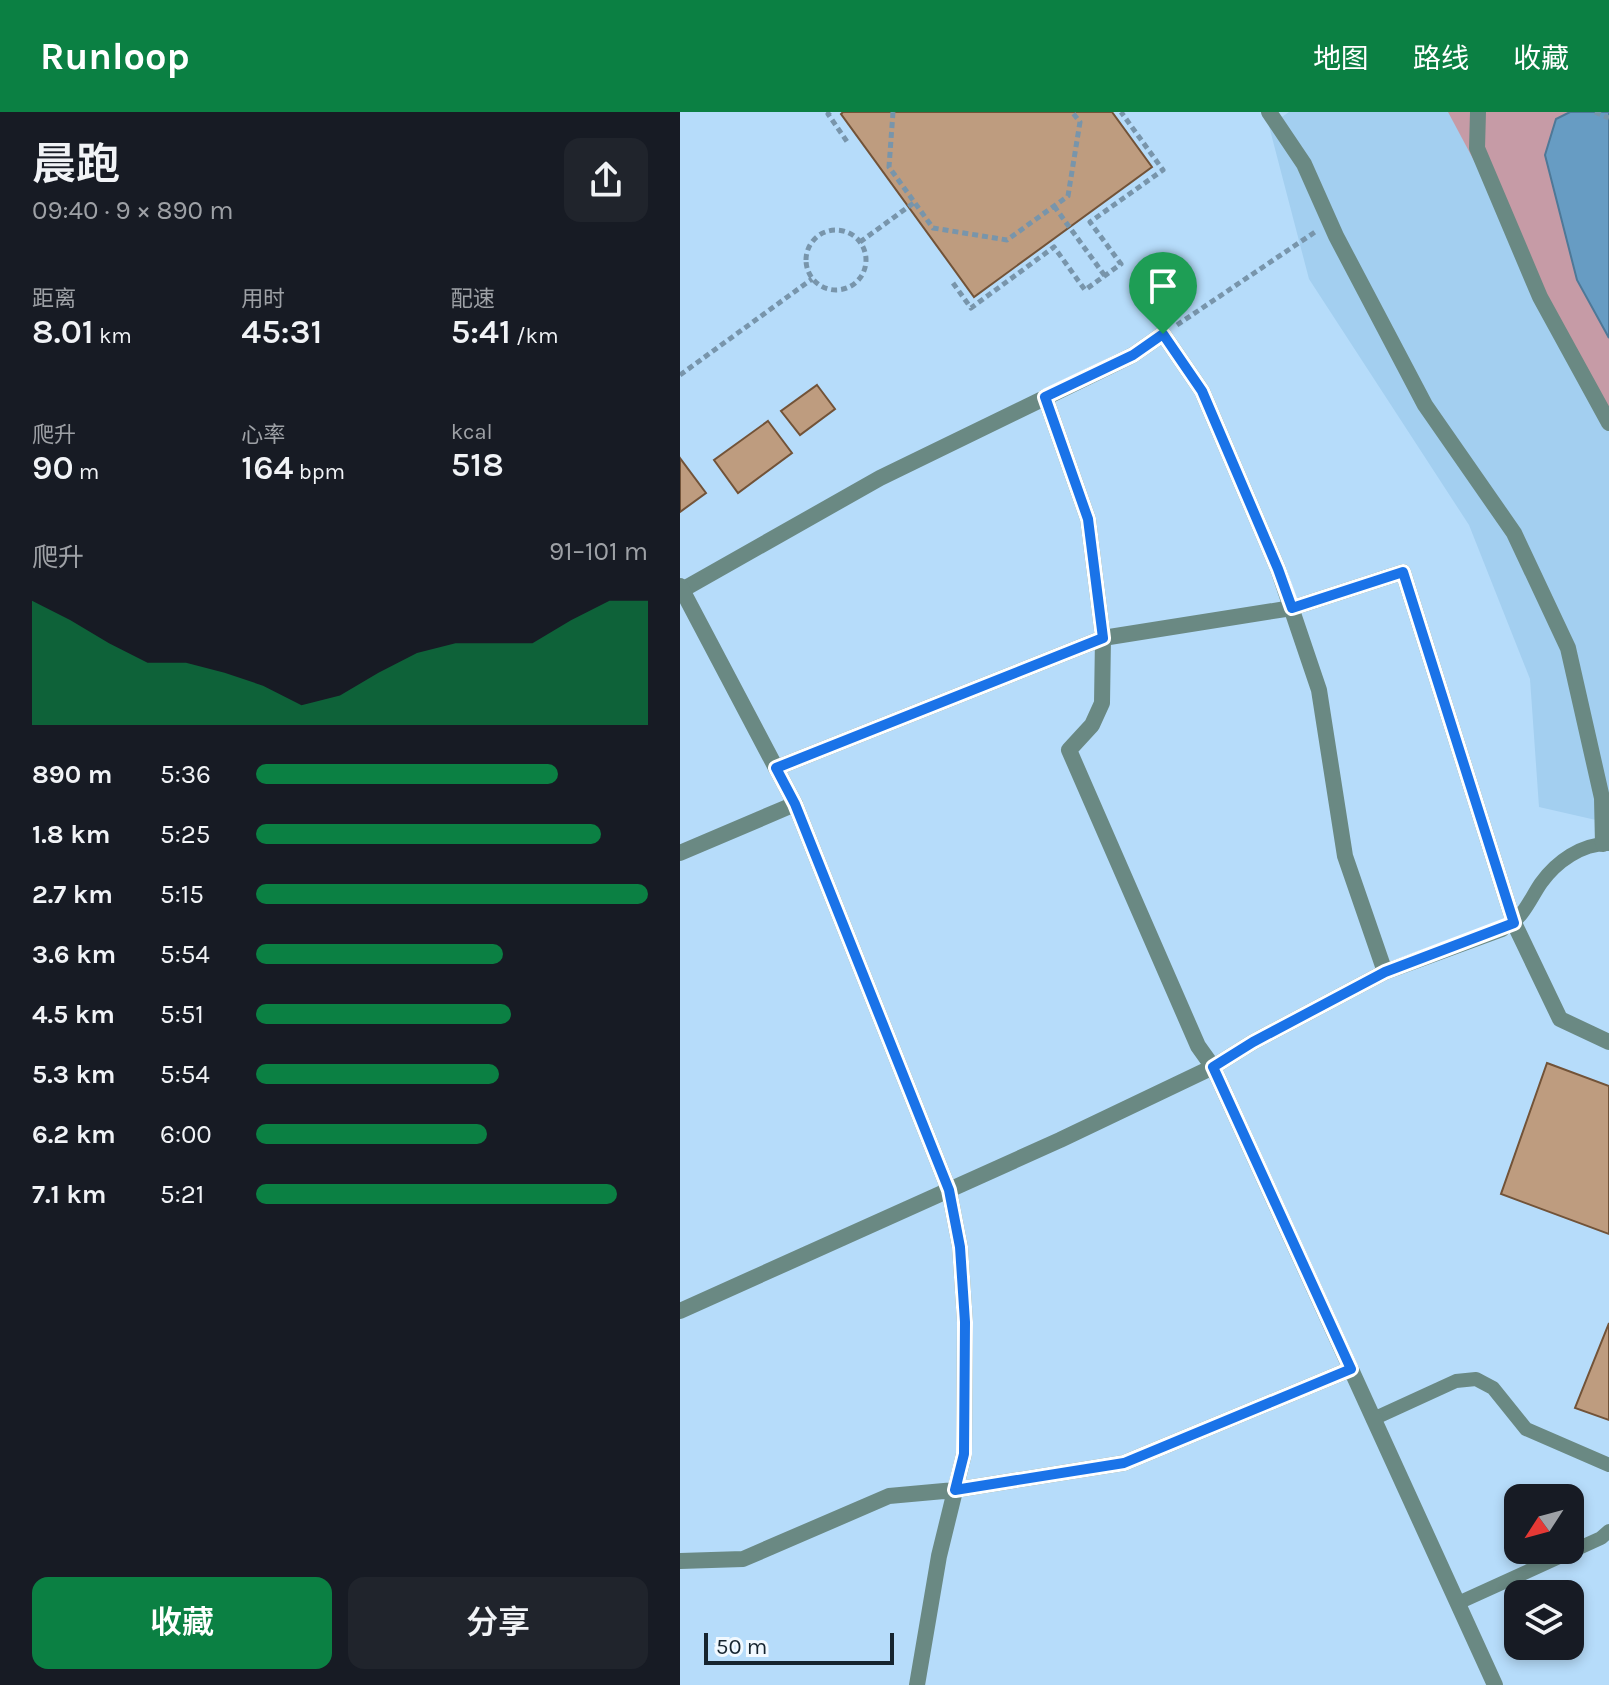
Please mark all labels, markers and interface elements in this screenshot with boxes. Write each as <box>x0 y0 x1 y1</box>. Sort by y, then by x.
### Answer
text: Runloop <box>40 34 190 79</box>
text: 地图 <box>1313 42 1369 75</box>
text: 路线 <box>1413 42 1469 75</box>
text: 收藏 <box>1513 42 1569 75</box>
button: share <box>564 138 648 222</box>
text: 晨跑 <box>32 139 120 190</box>
text: 09:40 · 9 × 890 m <box>32 195 234 226</box>
pin <box>1129 252 1197 334</box>
icon: arrive <box>1141 264 1185 308</box>
text: 距离 <box>32 286 76 312</box>
text: 用时 <box>241 286 285 312</box>
text: 配速 <box>451 286 495 312</box>
text: 8.01 <box>32 312 94 352</box>
text: 45:31 <box>241 312 322 352</box>
text: 5:41 <box>451 312 511 352</box>
text: km <box>94 323 132 349</box>
text: /km <box>511 323 559 349</box>
text: kcal <box>451 419 493 445</box>
text: 爬升 <box>32 422 76 448</box>
text: 心率 <box>241 422 285 448</box>
text: 518 <box>451 445 504 485</box>
text: 90 <box>32 448 74 488</box>
text: 164 <box>241 448 293 488</box>
text: m <box>74 459 99 485</box>
text: bpm <box>293 459 345 485</box>
text: 91–101 m <box>549 536 648 567</box>
text: 爬升 <box>32 542 84 573</box>
text: 890 m <box>32 759 112 790</box>
text: 5:36 <box>160 759 211 790</box>
text: 1.8 km <box>32 819 110 850</box>
text: 5:25 <box>160 819 210 850</box>
text: 2.7 km <box>32 879 113 910</box>
text: 5:15 <box>160 879 204 910</box>
text: 3.6 km <box>32 939 116 970</box>
text: 5:54 <box>160 939 210 970</box>
text: 4.5 km <box>32 999 115 1030</box>
text: 5:51 <box>160 999 204 1030</box>
text: 5.3 km <box>32 1059 116 1090</box>
text: 5:54 <box>160 1059 210 1090</box>
text: 6.2 km <box>32 1119 116 1150</box>
text: 6:00 <box>160 1119 212 1150</box>
text: 7.1 km <box>32 1179 106 1210</box>
text: 5:21 <box>160 1179 204 1210</box>
north arrow <box>1504 1484 1584 1564</box>
map controls <box>1504 1484 1584 1660</box>
button: 收藏 <box>32 1577 332 1669</box>
button: 分享 <box>348 1577 648 1669</box>
button: layers <box>1504 1580 1584 1660</box>
scale bar <box>704 1629 894 1665</box>
text: 50 m <box>716 1634 767 1660</box>

